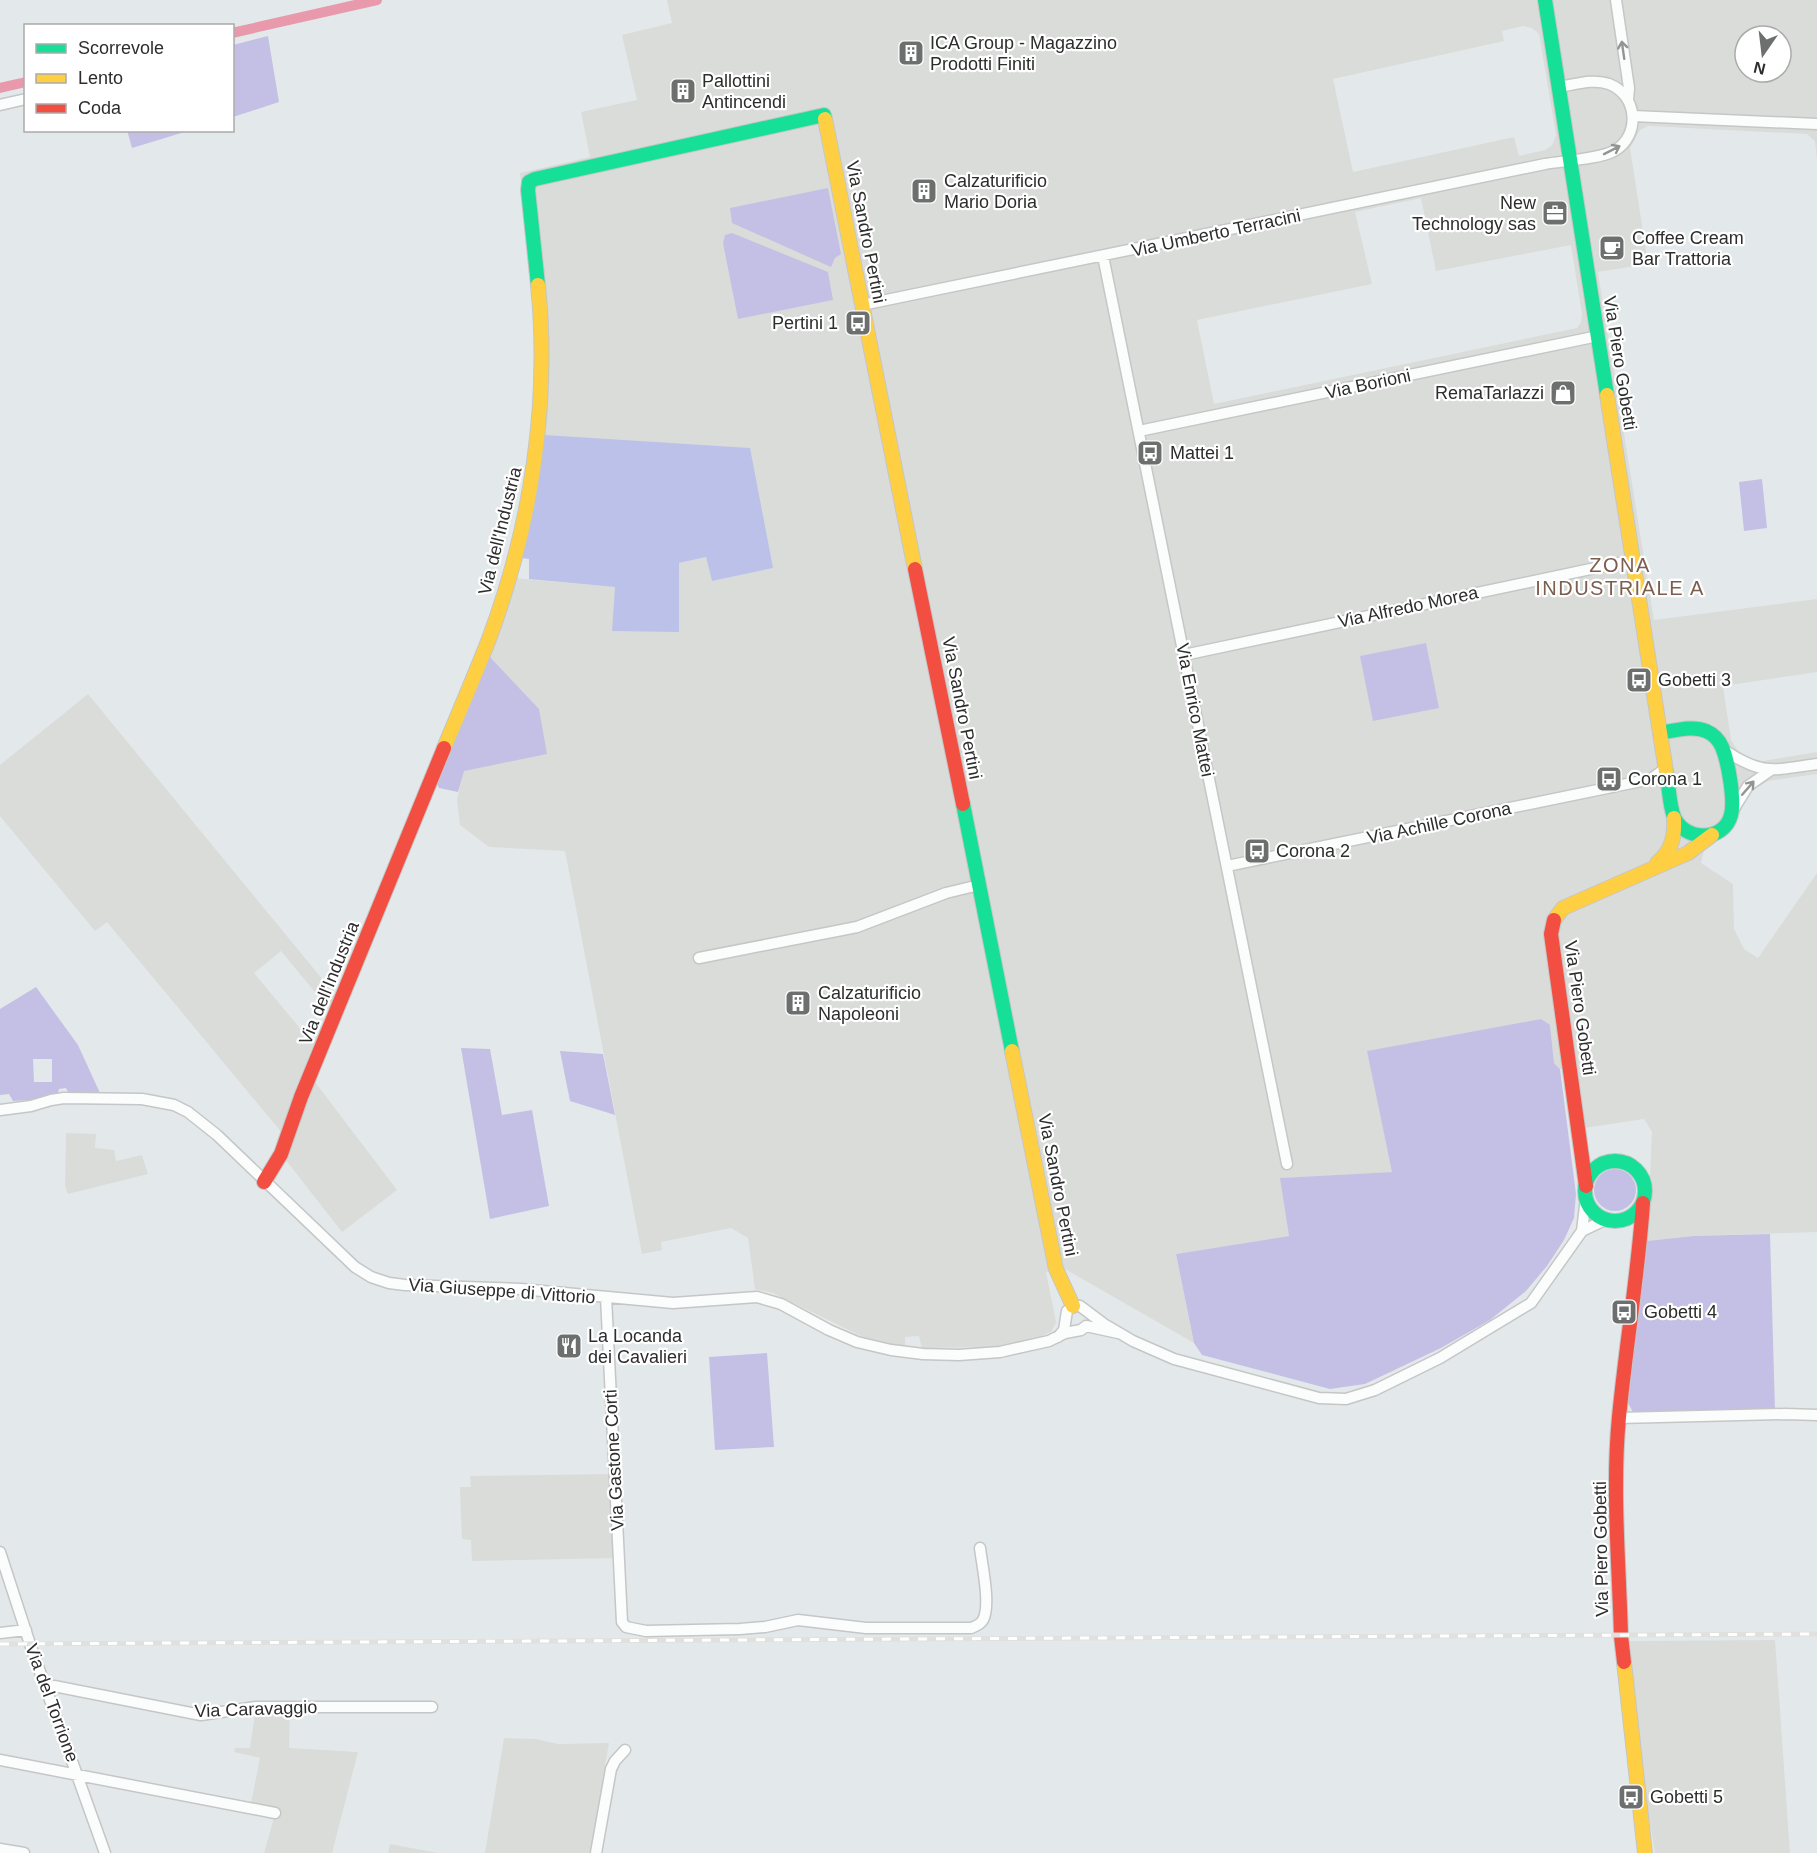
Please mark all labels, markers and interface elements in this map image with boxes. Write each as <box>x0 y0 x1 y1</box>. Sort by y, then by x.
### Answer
legend <box>24 24 234 132</box>
north arrow <box>1733 24 1793 84</box>
place label: ICA Group - Magazzino Prodotti Finiti <box>930 33 1117 74</box>
text: Scorrevole <box>78 38 164 58</box>
building icon: ICA Group - Magazzino Prodotti Finiti <box>896 38 926 68</box>
one-way arrow <box>1618 40 1629 60</box>
text: N <box>1752 58 1767 78</box>
text: Lento <box>78 68 123 88</box>
place label: Pallottini Antincendi <box>702 71 786 112</box>
building icon: Pallottini Antincendi <box>668 76 698 106</box>
text: Coda <box>78 98 122 118</box>
one-way arrow <box>1603 144 1621 156</box>
street label: Via Sandro Pertini <box>842 159 890 305</box>
place label: Calzaturificio Mario Doria <box>944 171 1047 212</box>
building icon: Calzaturificio Mario Doria <box>909 176 939 206</box>
place label: New Technology sas <box>1412 193 1537 234</box>
office icon: New Technology sas <box>1540 198 1570 228</box>
street label: Via Umberto Terracini <box>1130 205 1302 261</box>
place label: Coffee Cream Bar Trattoria <box>1632 228 1744 269</box>
cafe icon: Coffee Cream Bar Trattoria <box>1597 233 1627 263</box>
street label: Via Piero Gobetti <box>1600 294 1640 432</box>
bus stop icon: Pertini 1 <box>843 308 873 338</box>
place label: Pertini 1 <box>772 313 838 333</box>
street label: Via Borioni <box>1324 365 1412 403</box>
shop icon: RemaTarlazzi <box>1548 378 1578 408</box>
place label: RemaTarlazzi <box>1435 383 1544 403</box>
bus stop icon: Mattei 1 <box>1135 438 1165 468</box>
place label: Mattei 1 <box>1170 443 1234 463</box>
street label: Via dell'Industria <box>474 464 526 597</box>
district label: ZONA INDUSTRIALE A <box>1535 554 1705 599</box>
street label: Via Alfredo Morea <box>1336 582 1481 632</box>
street label: Via Sandro Pertini <box>938 635 986 781</box>
street label: Via Enrico Mattei <box>1172 641 1218 779</box>
bus stop icon: Gobetti 3 <box>1624 665 1654 695</box>
place label: Gobetti 3 <box>1658 670 1731 690</box>
bus stop icon: Corona 1 <box>1594 764 1624 794</box>
place label: Corona 1 <box>1628 769 1702 789</box>
one-way arrow <box>1741 781 1755 796</box>
street label: Via Achille Corona <box>1365 798 1514 848</box>
bus stop icon: Corona 2 <box>1242 836 1272 866</box>
place label: Corona 2 <box>1276 841 1350 861</box>
street label: Via dell'Industria <box>295 918 363 1048</box>
street label: Via Piero Gobetti <box>1561 939 1599 1077</box>
place label: Calzaturificio Napoleoni <box>818 983 921 1024</box>
building icon: Calzaturificio Napoleoni <box>783 988 813 1018</box>
street label: Via Sandro Pertini <box>1034 1112 1082 1258</box>
street label: Via Giuseppe di Vittorio <box>408 1274 596 1308</box>
bus stop icon: Gobetti 4 <box>1609 1297 1639 1327</box>
place label: Gobetti 4 <box>1644 1302 1717 1322</box>
place label: La Locanda dei Cavalieri <box>588 1326 687 1367</box>
restaurant icon: La Locanda dei Cavalieri <box>554 1331 584 1361</box>
street label: Via Gastone Corti <box>600 1389 628 1531</box>
street label: Via Piero Gobetti <box>1590 1481 1612 1617</box>
street label: Via del Torrione <box>21 1641 83 1765</box>
street label: Via Caravaggio <box>194 1697 318 1721</box>
bus stop icon: Gobetti 5 <box>1616 1782 1646 1812</box>
place label: Gobetti 5 <box>1650 1787 1723 1807</box>

